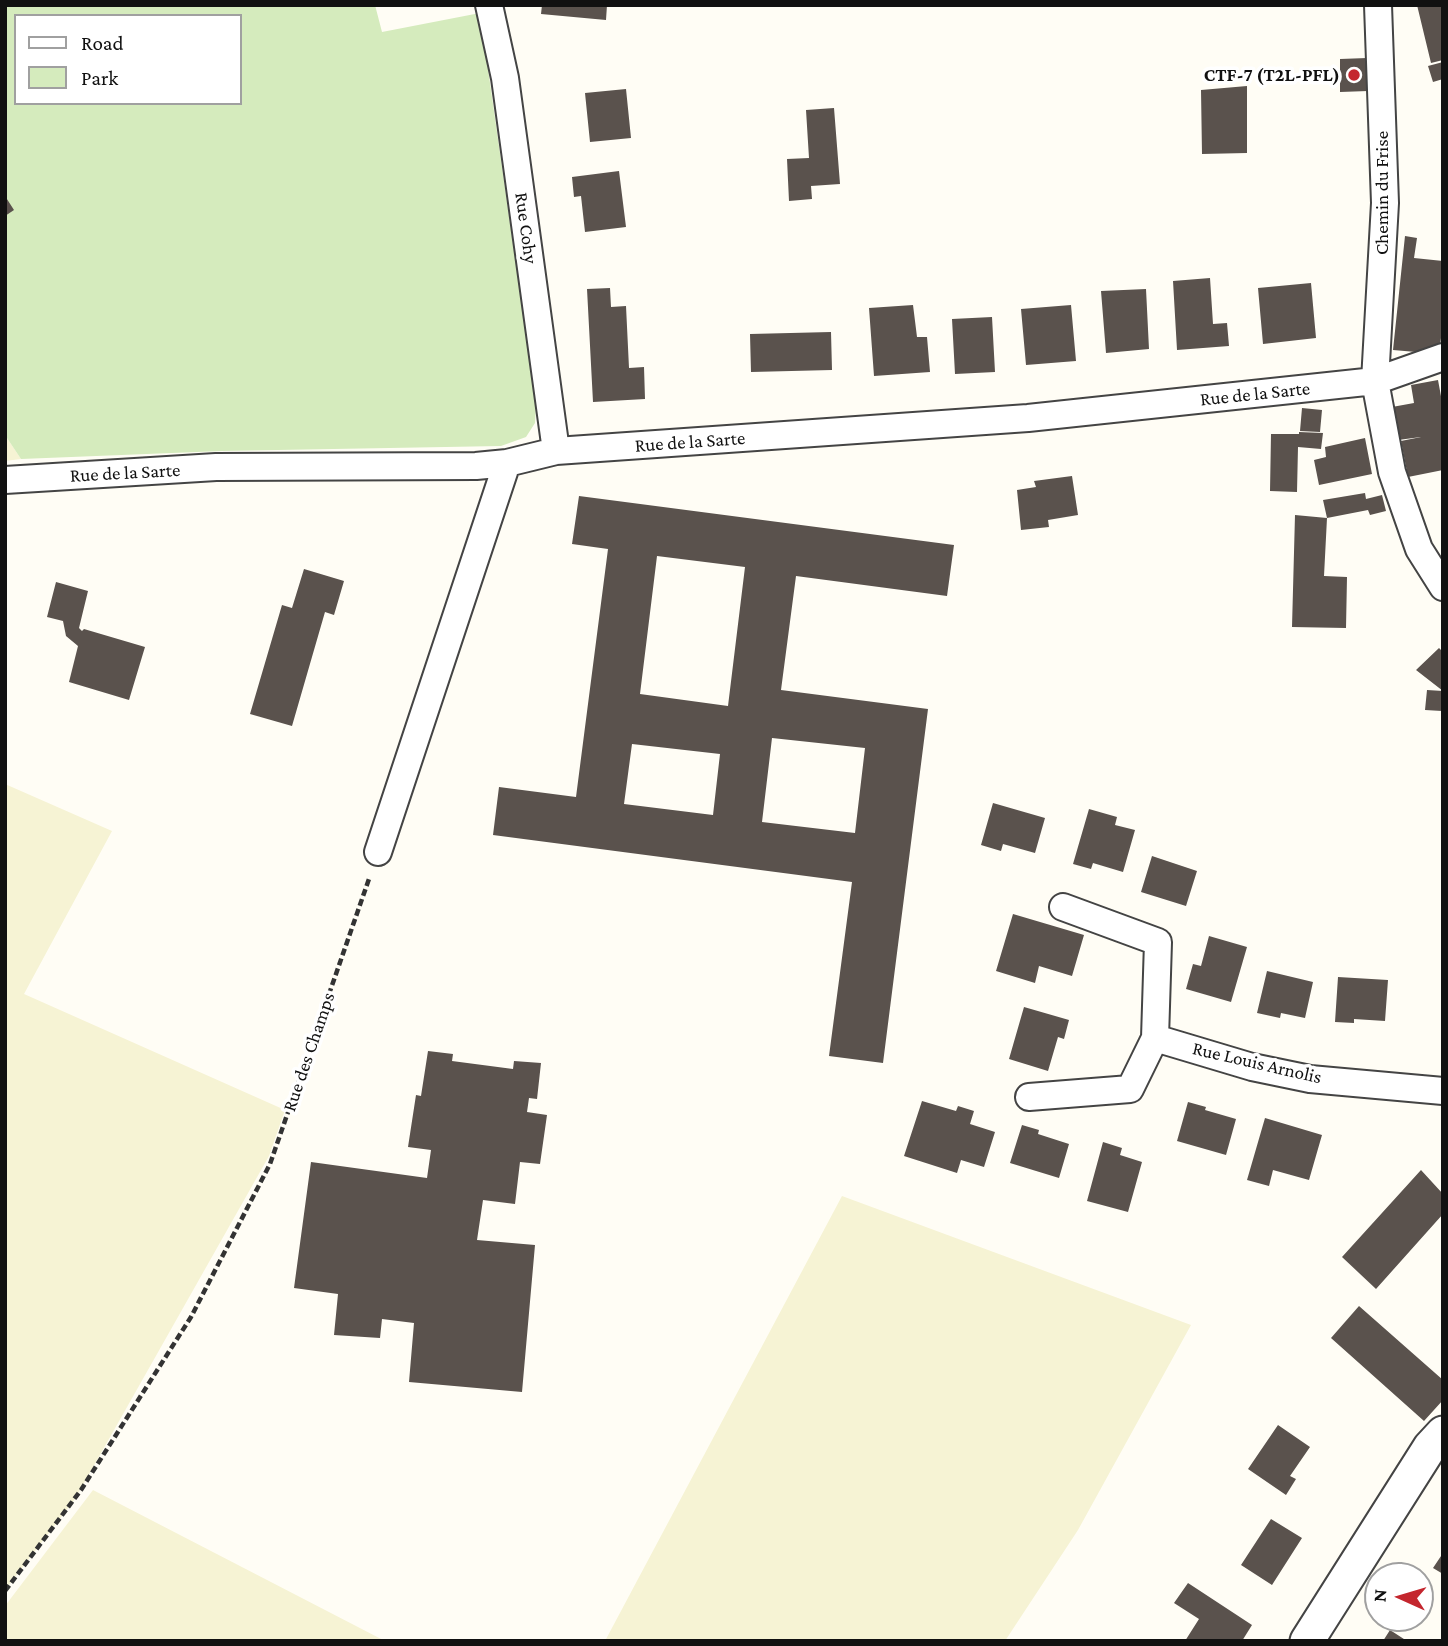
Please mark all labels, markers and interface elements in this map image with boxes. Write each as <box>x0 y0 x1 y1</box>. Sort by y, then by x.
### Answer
legend <box>14 14 242 105</box>
text: Road <box>81 31 124 55</box>
place label: CTF-7 (T2L-PFL) <box>1204 64 1340 86</box>
text: Park <box>81 66 118 90</box>
marker: CTF-7 (T2L-PFL) <box>1346 67 1362 83</box>
street label: Chemin du Frise <box>1371 131 1393 255</box>
street label: Rue Cohy <box>510 191 542 265</box>
street label: Rue de la Sarte <box>1199 377 1311 411</box>
street label: Rue de la Sarte <box>634 427 746 457</box>
street label: Rue de la Sarte <box>69 459 181 487</box>
street label: Rue des Champs <box>278 989 340 1115</box>
street label: Rue Louis Arnolis <box>1190 1037 1324 1089</box>
north arrow <box>1364 1562 1434 1632</box>
text: N <box>1369 1588 1390 1603</box>

